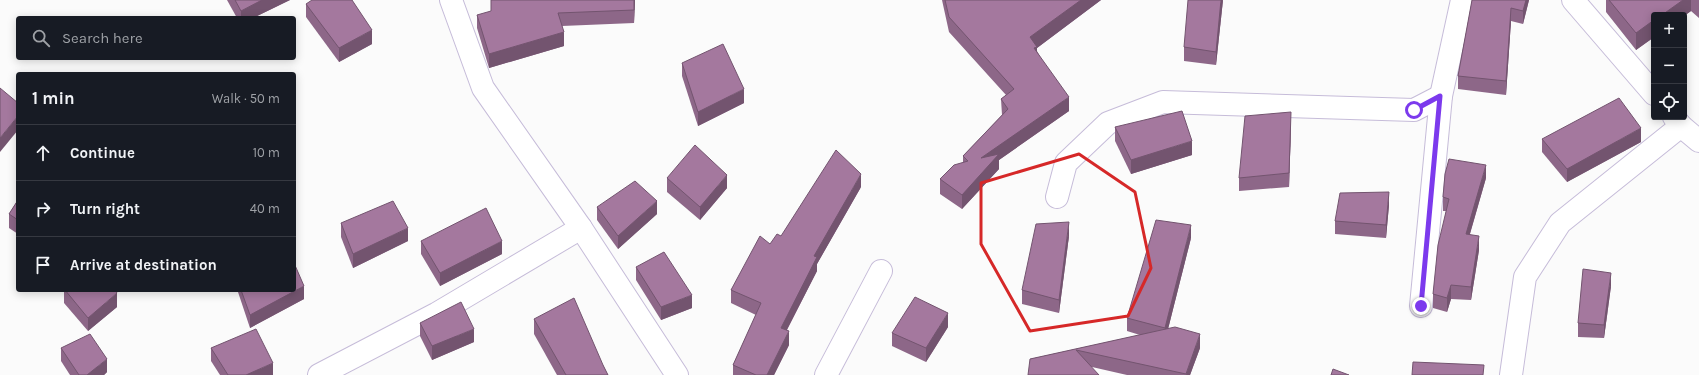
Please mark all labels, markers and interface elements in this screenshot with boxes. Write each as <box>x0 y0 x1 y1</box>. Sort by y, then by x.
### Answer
map controls <box>1651 12 1687 120</box>
button: + <box>1651 12 1687 48</box>
search box <box>16 16 296 60</box>
icon: search <box>30 27 52 49</box>
text: Search here <box>62 29 143 47</box>
button: − <box>1651 48 1687 84</box>
button: locate <box>1651 84 1687 120</box>
text: 1 min <box>32 88 75 108</box>
text: Walk · 50 m <box>212 91 280 106</box>
route start <box>1405 101 1423 119</box>
icon: ahead <box>32 142 54 164</box>
text: Continue <box>70 144 135 162</box>
text: 10 m <box>253 145 280 160</box>
icon: right <box>32 198 54 220</box>
text: Turn right <box>70 200 140 218</box>
text: 40 m <box>250 201 280 216</box>
icon: arrive <box>32 254 54 276</box>
text: Arrive at destination <box>70 256 217 274</box>
route end <box>1412 297 1430 315</box>

